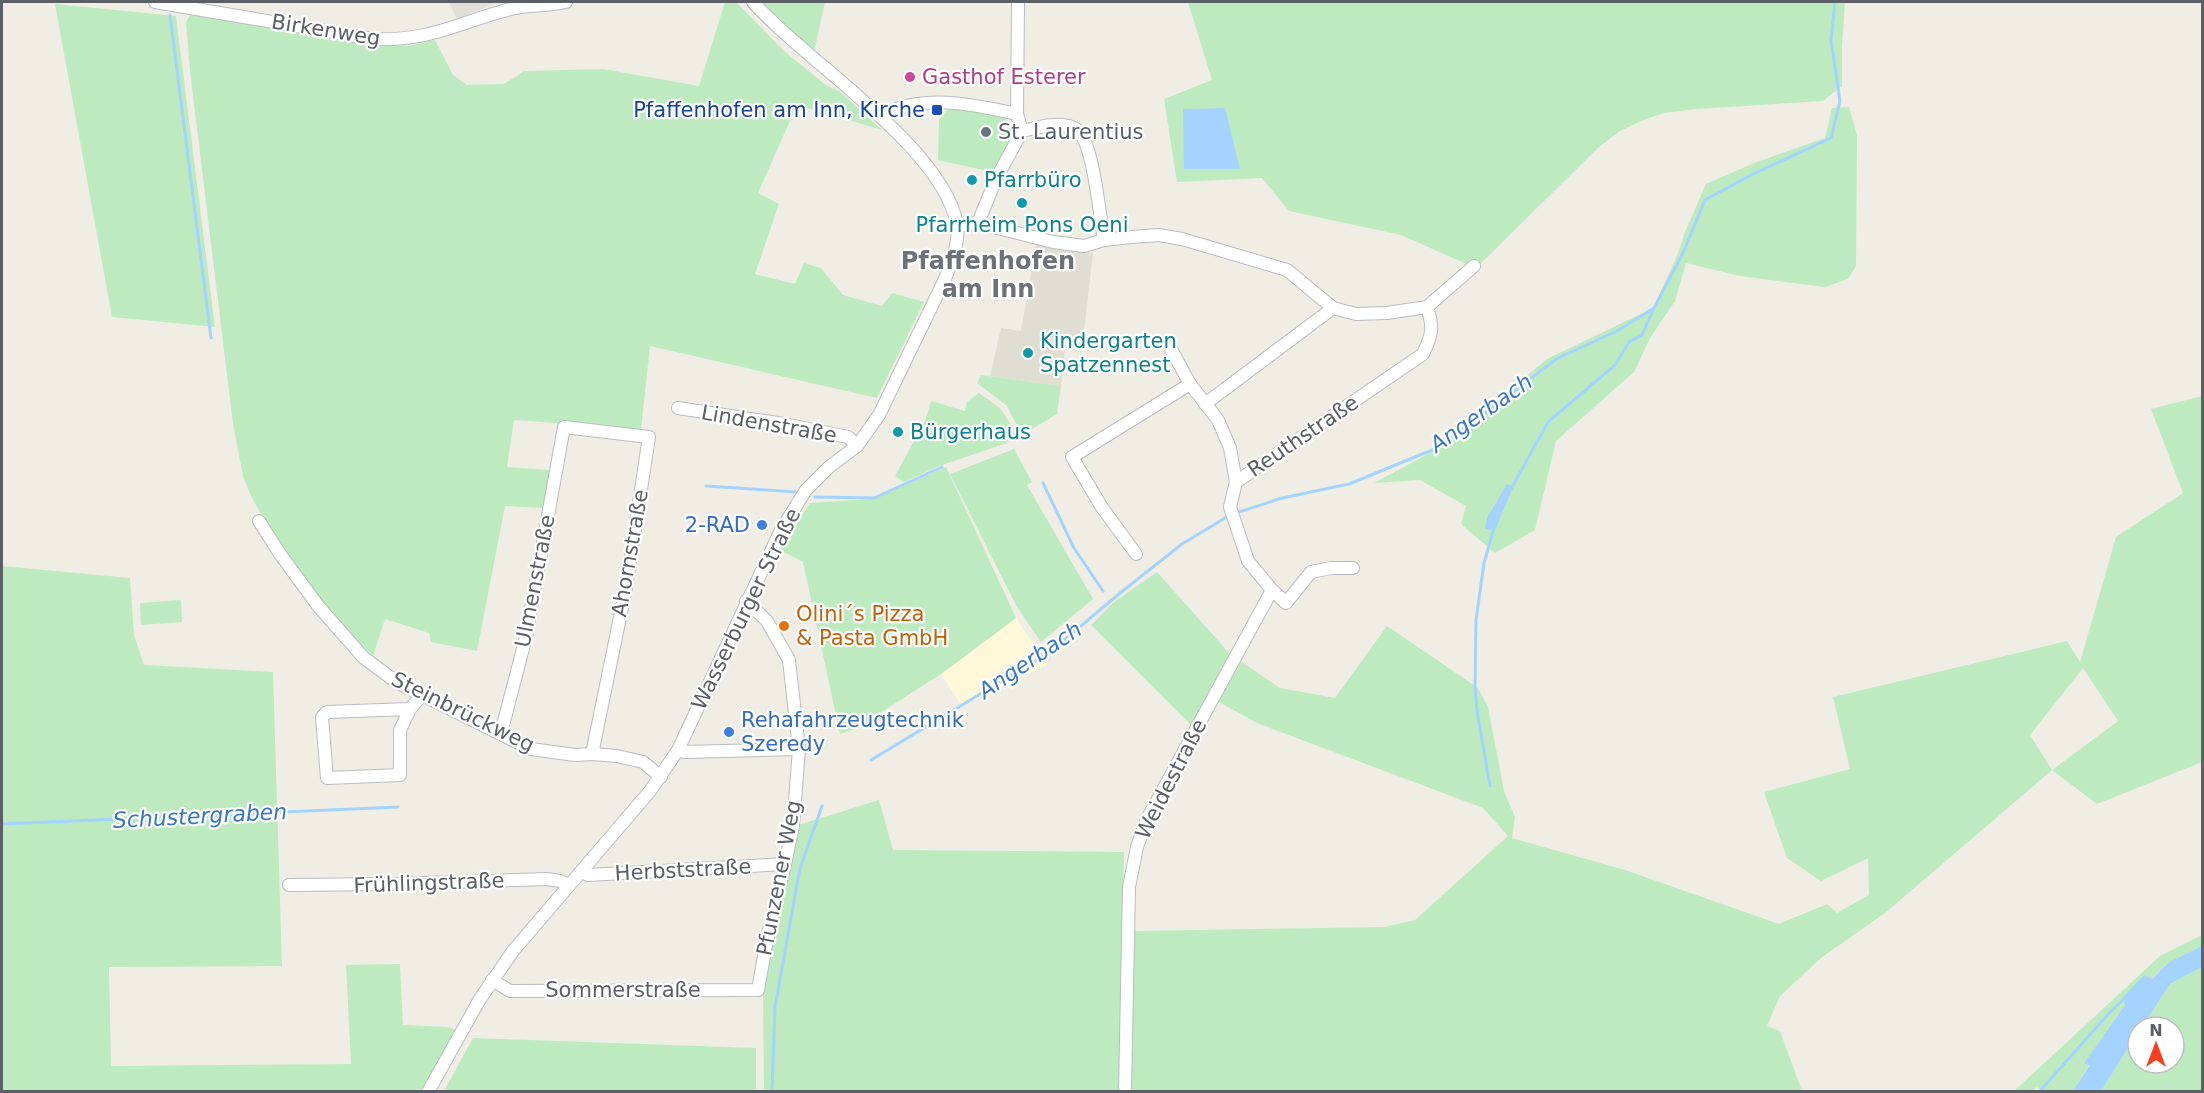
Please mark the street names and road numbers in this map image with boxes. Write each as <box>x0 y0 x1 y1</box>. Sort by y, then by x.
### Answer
street label: Birkenweg <box>270 10 382 50</box>
street label: Reuthstraße <box>1243 390 1363 482</box>
street label: Lindenstraße <box>699 400 839 448</box>
street label: Ahornstraße <box>607 487 653 619</box>
street label: Wasserburger Straße <box>687 504 805 714</box>
street label: Ulmenstraße <box>510 513 560 649</box>
street label: Steinbrückweg <box>388 667 538 757</box>
street label: Weidestraße <box>1130 715 1212 843</box>
street label: Pfunzener Weg <box>752 798 806 958</box>
street label: Herbststraße <box>614 854 752 886</box>
street label: Frühlingstraße <box>353 868 505 898</box>
street label: Sommerstraße <box>545 978 701 1002</box>

